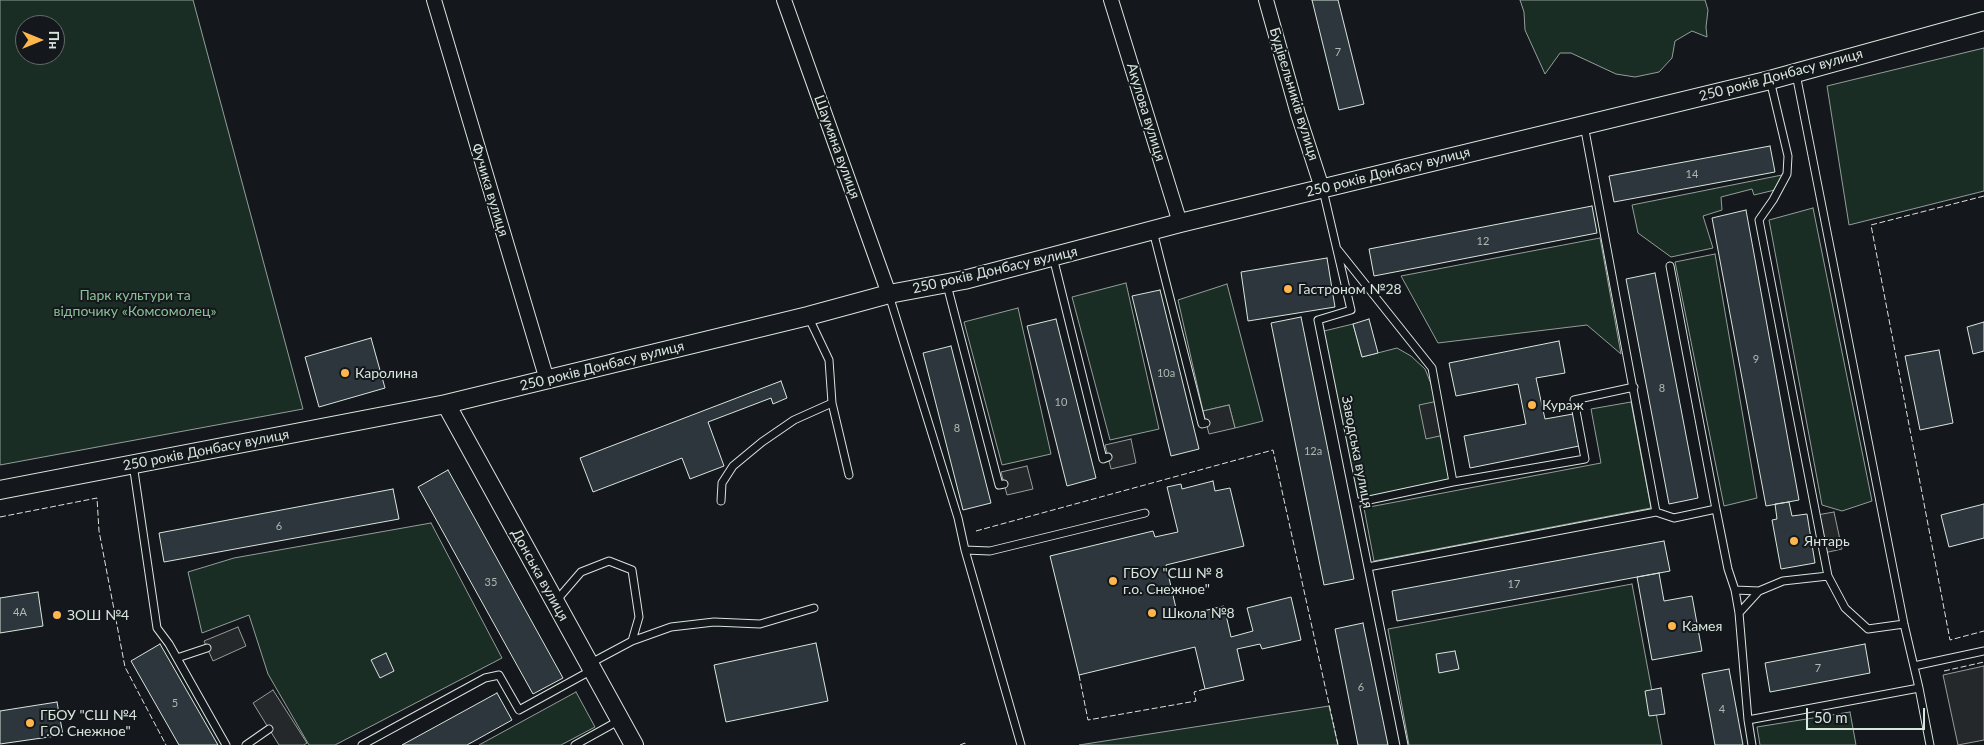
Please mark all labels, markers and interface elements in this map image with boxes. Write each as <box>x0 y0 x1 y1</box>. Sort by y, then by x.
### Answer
north arrow <box>15 15 65 65</box>
street label: Будівельників вулиця <box>1266 25 1322 163</box>
text: Пн <box>46 31 63 49</box>
house number: 7 <box>1335 45 1341 59</box>
street label: 250 років Донбасу вулиця <box>1697 45 1865 105</box>
street label: Акулова вулиця <box>1123 61 1169 163</box>
street label: Шаумяна вулиця <box>810 93 864 201</box>
street label: Фучика вулиця <box>468 142 512 238</box>
street label: 250 років Донбасу вулиця <box>1304 143 1472 201</box>
house number: 14 <box>1686 167 1698 181</box>
house number: 12 <box>1477 234 1489 248</box>
street label: 250 років Донбасу вулиця <box>911 243 1079 297</box>
place label: Гастроном №28 <box>1298 281 1402 297</box>
marker: Гастроном №28 <box>1282 283 1294 295</box>
park label: Парк культури та відпочику «Комсомолец» <box>54 287 216 320</box>
street label: 250 років Донбасу вулиця <box>518 337 686 395</box>
house number: 9 <box>1753 352 1759 366</box>
place label: Каролина <box>355 365 418 381</box>
house number: 10а <box>1157 366 1175 380</box>
marker: Каролина <box>339 367 351 379</box>
house number: 8 <box>1659 381 1665 395</box>
street label: Заводська вулиця <box>1338 394 1376 510</box>
house number: 10 <box>1055 395 1067 409</box>
place label: Кураж <box>1542 397 1584 413</box>
marker: Кураж <box>1526 399 1538 411</box>
house number: 8 <box>954 421 960 435</box>
street label: 250 років Донбасу вулиця <box>122 426 290 474</box>
house number: 12а <box>1304 444 1322 458</box>
house number: 6 <box>276 519 282 533</box>
street label: Донська вулиця <box>508 526 572 624</box>
place label: Янтарь <box>1804 533 1850 549</box>
marker: Янтарь <box>1788 535 1800 547</box>
place label: ГБОУ "СШ № 8 г.о. Снежное" <box>1123 565 1223 598</box>
house number: 35 <box>485 575 497 589</box>
marker: ГБОУ "СШ № 8 г.о. Снежное" <box>1107 575 1119 587</box>
house number: 17 <box>1508 577 1520 591</box>
house number: 4А <box>13 605 27 619</box>
place label: Школа №8 <box>1162 605 1235 621</box>
place label: ЗОШ №4 <box>67 607 129 623</box>
marker: Школа №8 <box>1146 607 1158 619</box>
marker: ЗОШ №4 <box>51 609 63 621</box>
place label: Камея <box>1682 618 1722 634</box>
marker: Камея <box>1666 620 1678 632</box>
house number: 7 <box>1815 661 1821 675</box>
house number: 6 <box>1358 680 1364 694</box>
house number: 5 <box>172 696 178 710</box>
scale bar <box>1809 698 1928 730</box>
house number: 4 <box>1719 702 1725 716</box>
place label: ГБОУ "СШ №4 Г.О. Снежное" <box>40 707 137 740</box>
text: 50 m <box>1814 708 1848 726</box>
marker: ГБОУ "СШ №4 Г.О. Снежное" <box>24 717 36 729</box>

